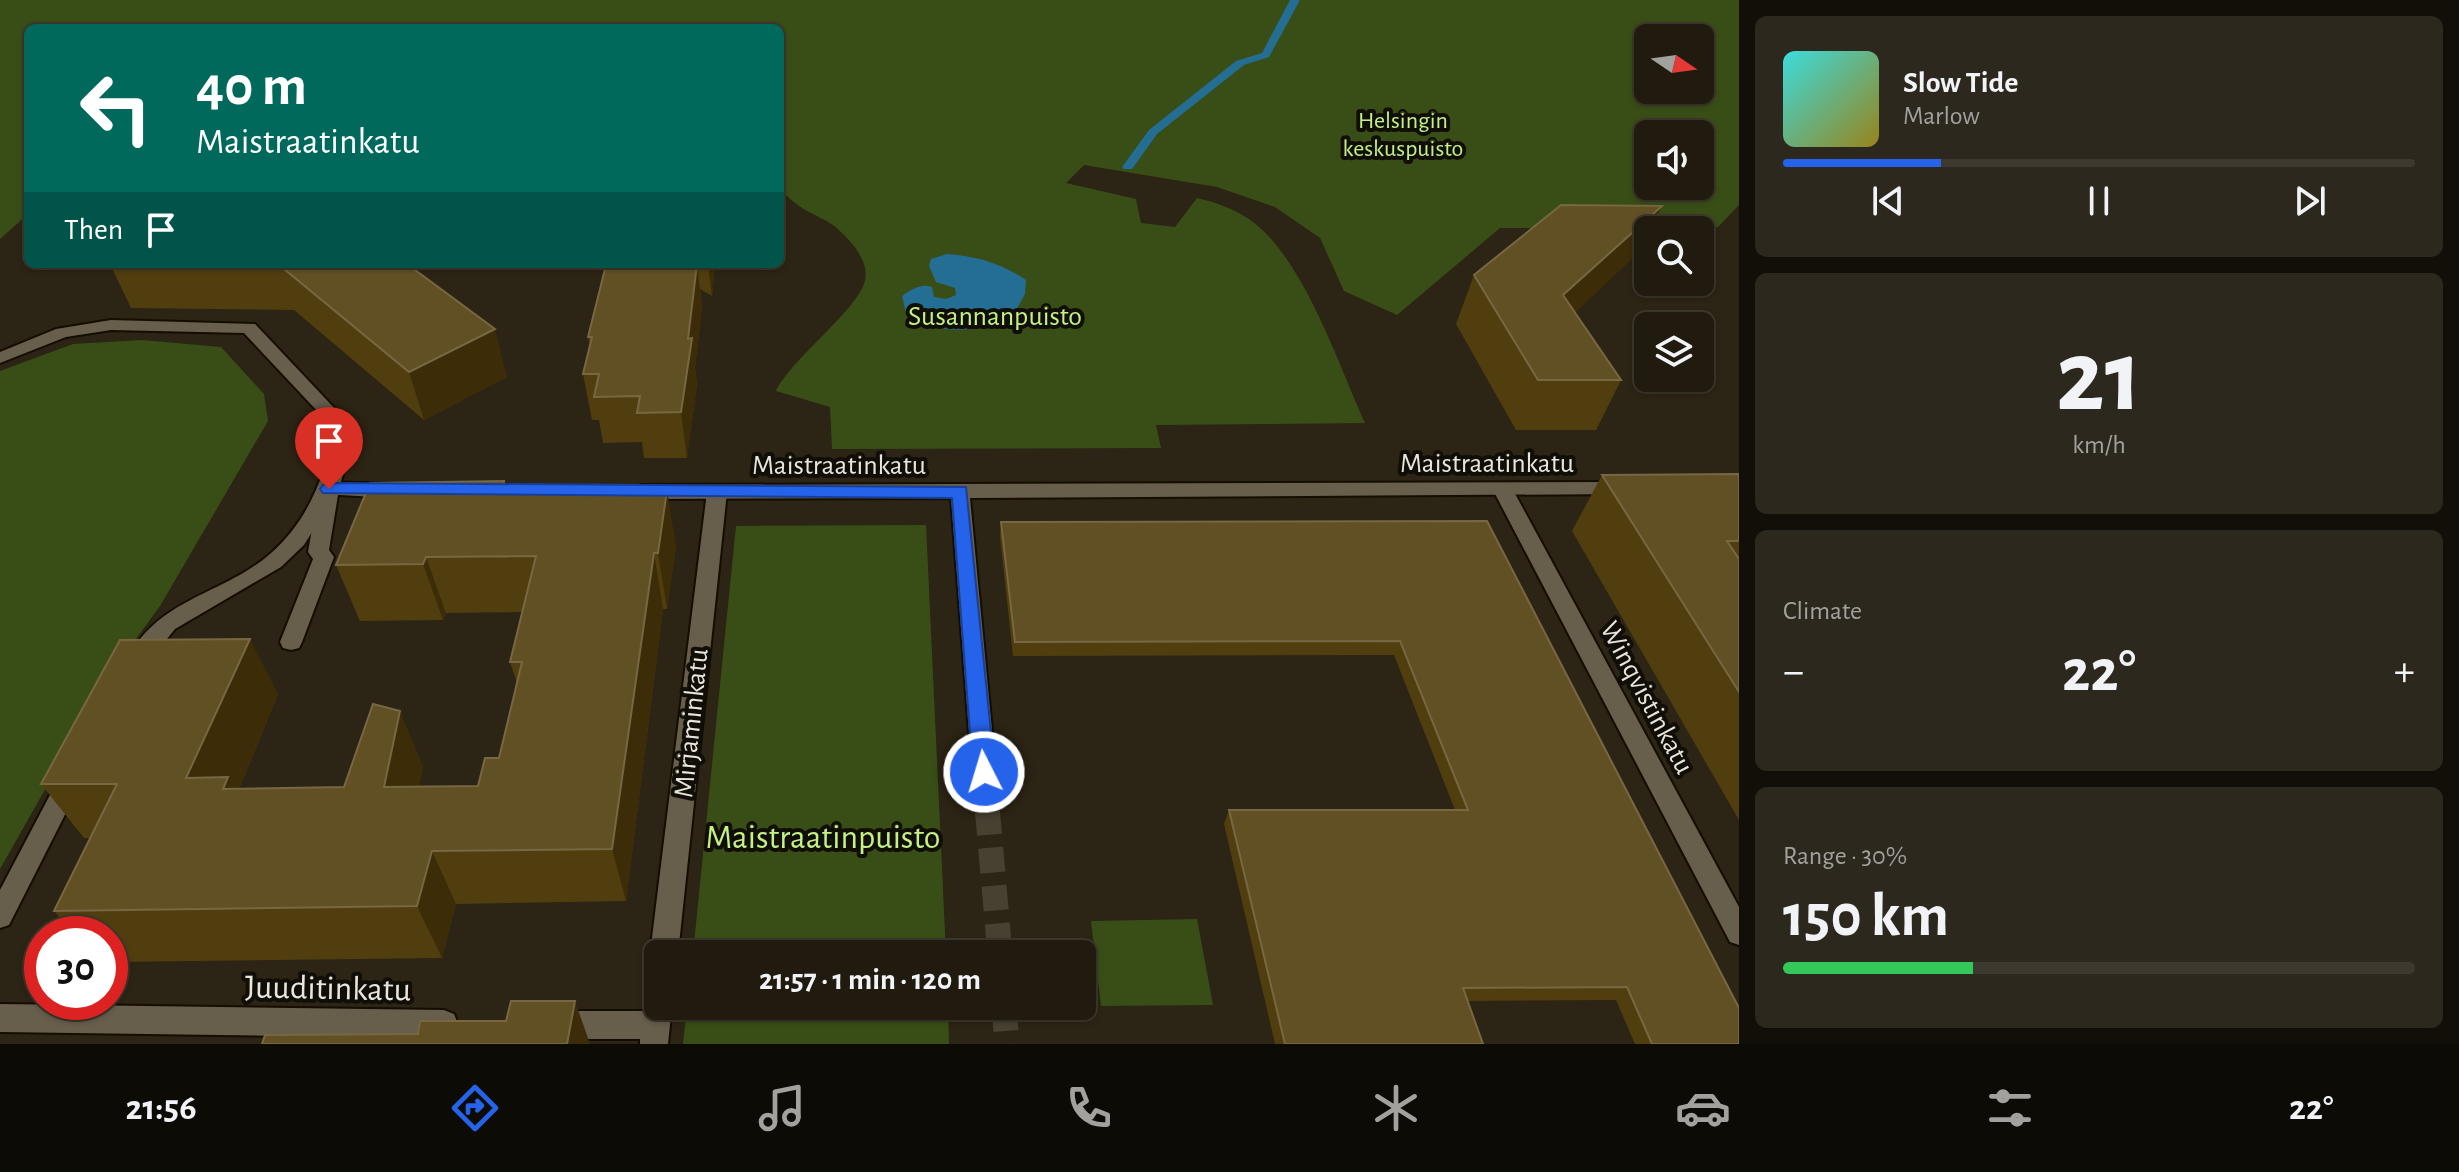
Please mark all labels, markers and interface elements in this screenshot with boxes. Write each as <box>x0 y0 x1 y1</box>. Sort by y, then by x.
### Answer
north arrow <box>1634 24 1714 104</box>
map controls <box>1634 24 1714 392</box>
icon: left <box>64 56 168 160</box>
text: 40 m <box>196 59 307 115</box>
text: Slow Tide <box>1903 68 2018 98</box>
text: Marlow <box>1903 103 1980 129</box>
park label: Helsingin keskuspuisto <box>1343 109 1463 161</box>
button: sound <box>1634 120 1714 200</box>
text: Maistraatinkatu <box>196 124 420 160</box>
icon: previous <box>1866 179 1910 223</box>
icon: pause <box>2077 179 2121 223</box>
icon: next <box>2288 179 2332 223</box>
icon: arrive <box>139 208 183 252</box>
text: Then <box>64 215 123 245</box>
button: search <box>1634 216 1714 296</box>
park label: Susannanpuisto <box>908 303 1082 331</box>
button: layers <box>1634 312 1714 392</box>
text: 21 <box>2056 326 2142 430</box>
pin <box>295 407 363 489</box>
icon: arrive <box>307 419 351 463</box>
text: km/h <box>2072 432 2126 458</box>
street label: Maistraatinkatu <box>1400 450 1574 478</box>
street label: Maistraatinkatu <box>752 452 926 480</box>
text: Climate <box>1783 598 1862 624</box>
street label: Winqvistinkatu <box>1594 617 1698 779</box>
text: 22° <box>2062 642 2136 702</box>
street label: Mirjaminkatu <box>670 647 714 799</box>
text: − <box>1783 650 1804 694</box>
text: + <box>2394 650 2415 694</box>
position arrow <box>942 730 1026 814</box>
park label: Maistraatinpuisto <box>705 821 941 855</box>
text: Range · 30% <box>1783 843 1907 869</box>
text: 150 km <box>1783 887 1949 947</box>
speed limit sign: 30 <box>24 916 128 1020</box>
text: 21:57 · 1 min · 120 m <box>759 965 981 995</box>
street label: Juuditinkatu <box>245 971 411 1007</box>
icon: directions <box>447 1080 503 1136</box>
icon: music <box>754 1080 810 1136</box>
icon: phone <box>1061 1080 1117 1136</box>
icon: climate <box>1368 1080 1424 1136</box>
icon: car <box>1675 1080 1731 1136</box>
icon: filters <box>1982 1080 2038 1136</box>
text: 21:56 <box>125 1090 197 1126</box>
text: 22° <box>2289 1090 2333 1126</box>

